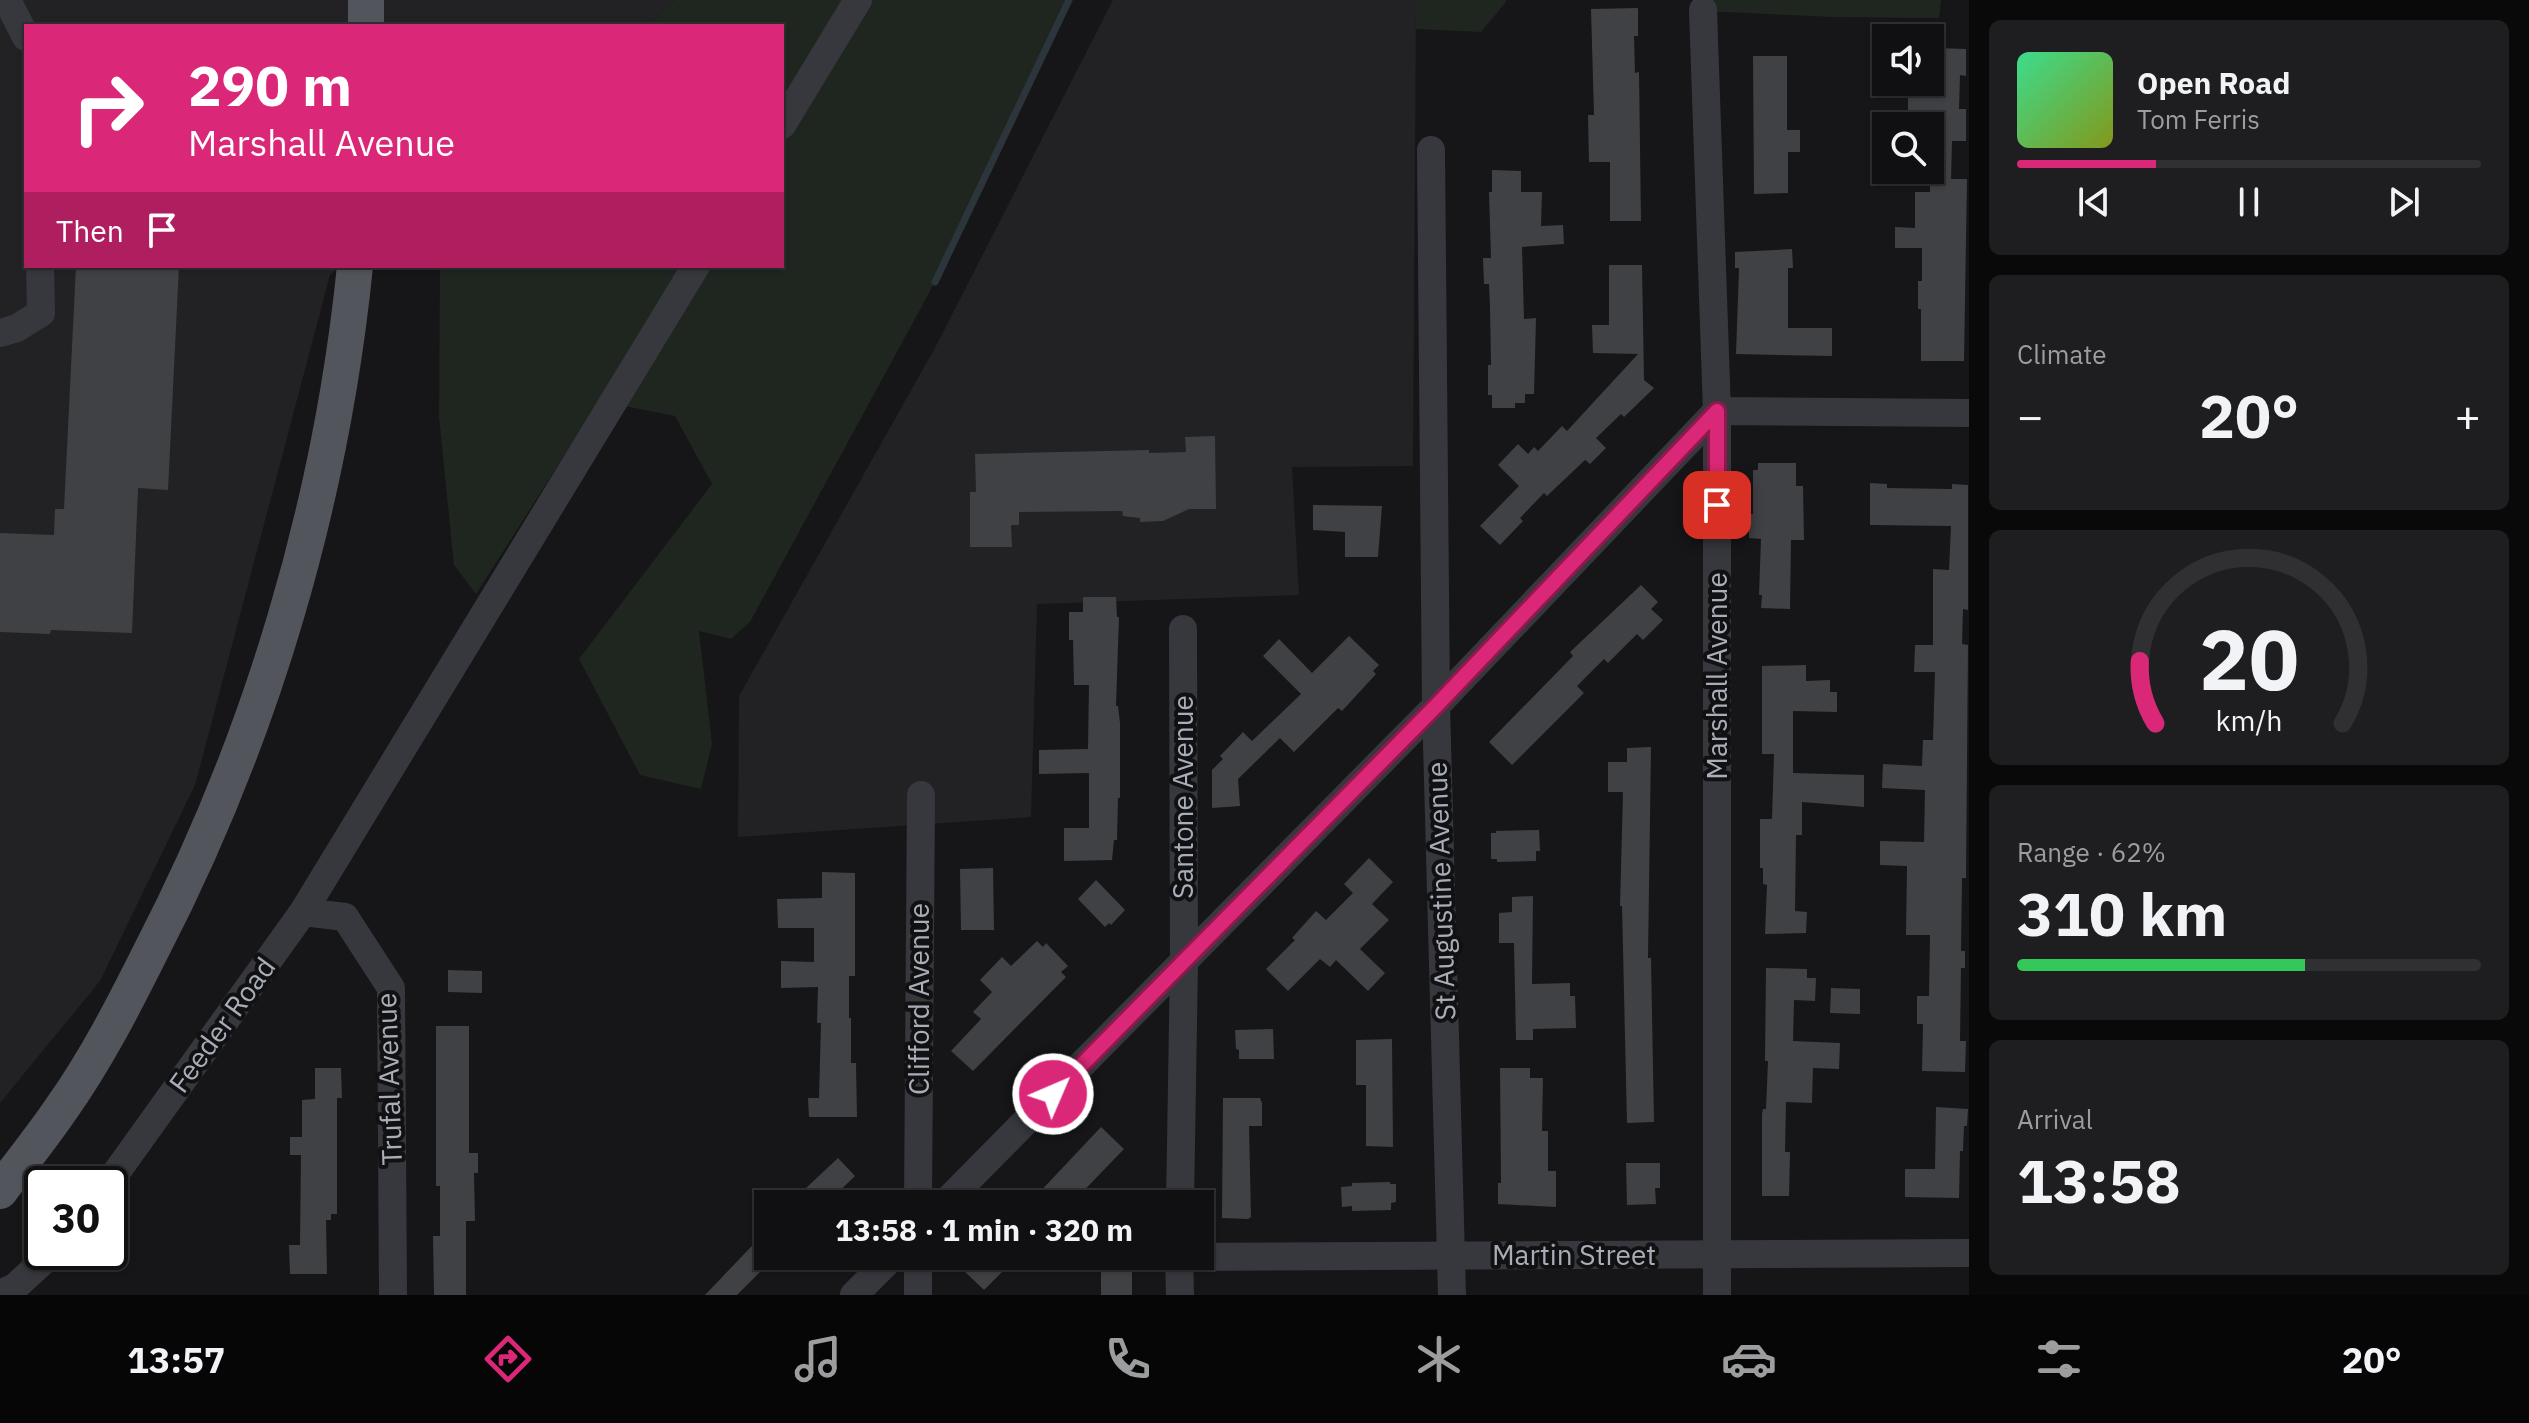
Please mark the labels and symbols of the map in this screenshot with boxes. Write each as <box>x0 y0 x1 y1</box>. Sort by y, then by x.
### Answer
pin <box>1683 471 1751 539</box>
street label: Marshall Avenue <box>1698 572 1735 780</box>
street label: Santone Avenue <box>1164 695 1201 899</box>
street label: St Augustine Avenue <box>1417 761 1464 1021</box>
street label: Clifford Avenue <box>900 903 937 1095</box>
street label: Feeder Road <box>160 950 283 1100</box>
street label: Trufal Avenue <box>367 992 410 1166</box>
position arrow <box>1011 1052 1095 1136</box>
speed limit sign: 30 <box>24 1166 128 1270</box>
street label: Martin Street <box>1492 1236 1656 1273</box>

